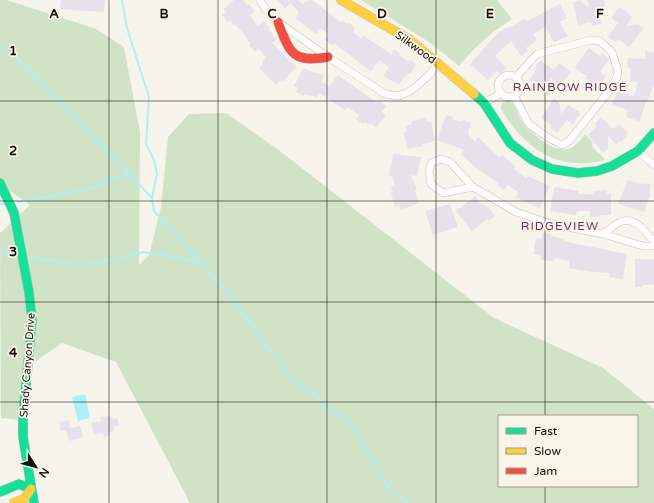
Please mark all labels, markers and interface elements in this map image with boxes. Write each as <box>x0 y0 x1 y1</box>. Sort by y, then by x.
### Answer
text: A <box>49 6 59 22</box>
text: B <box>159 6 169 22</box>
text: C <box>267 6 277 22</box>
text: D <box>377 6 387 22</box>
text: E <box>486 6 494 22</box>
text: F <box>596 6 604 22</box>
street label: Silkwood <box>393 28 439 67</box>
text: 1 <box>9 43 17 59</box>
district label: RAINBOW RIDGE <box>513 80 627 94</box>
text: 2 <box>9 143 17 159</box>
district label: RIDGEVIEW <box>521 219 599 233</box>
text: 3 <box>9 244 17 260</box>
street label: Shady Canyon Drive <box>17 312 38 418</box>
text: 4 <box>9 345 18 361</box>
legend <box>498 415 638 487</box>
text: Fast <box>534 424 558 438</box>
text: Slow <box>534 444 561 458</box>
north arrow <box>16 447 56 487</box>
text: Jam <box>534 464 557 478</box>
text: N <box>36 465 52 480</box>

